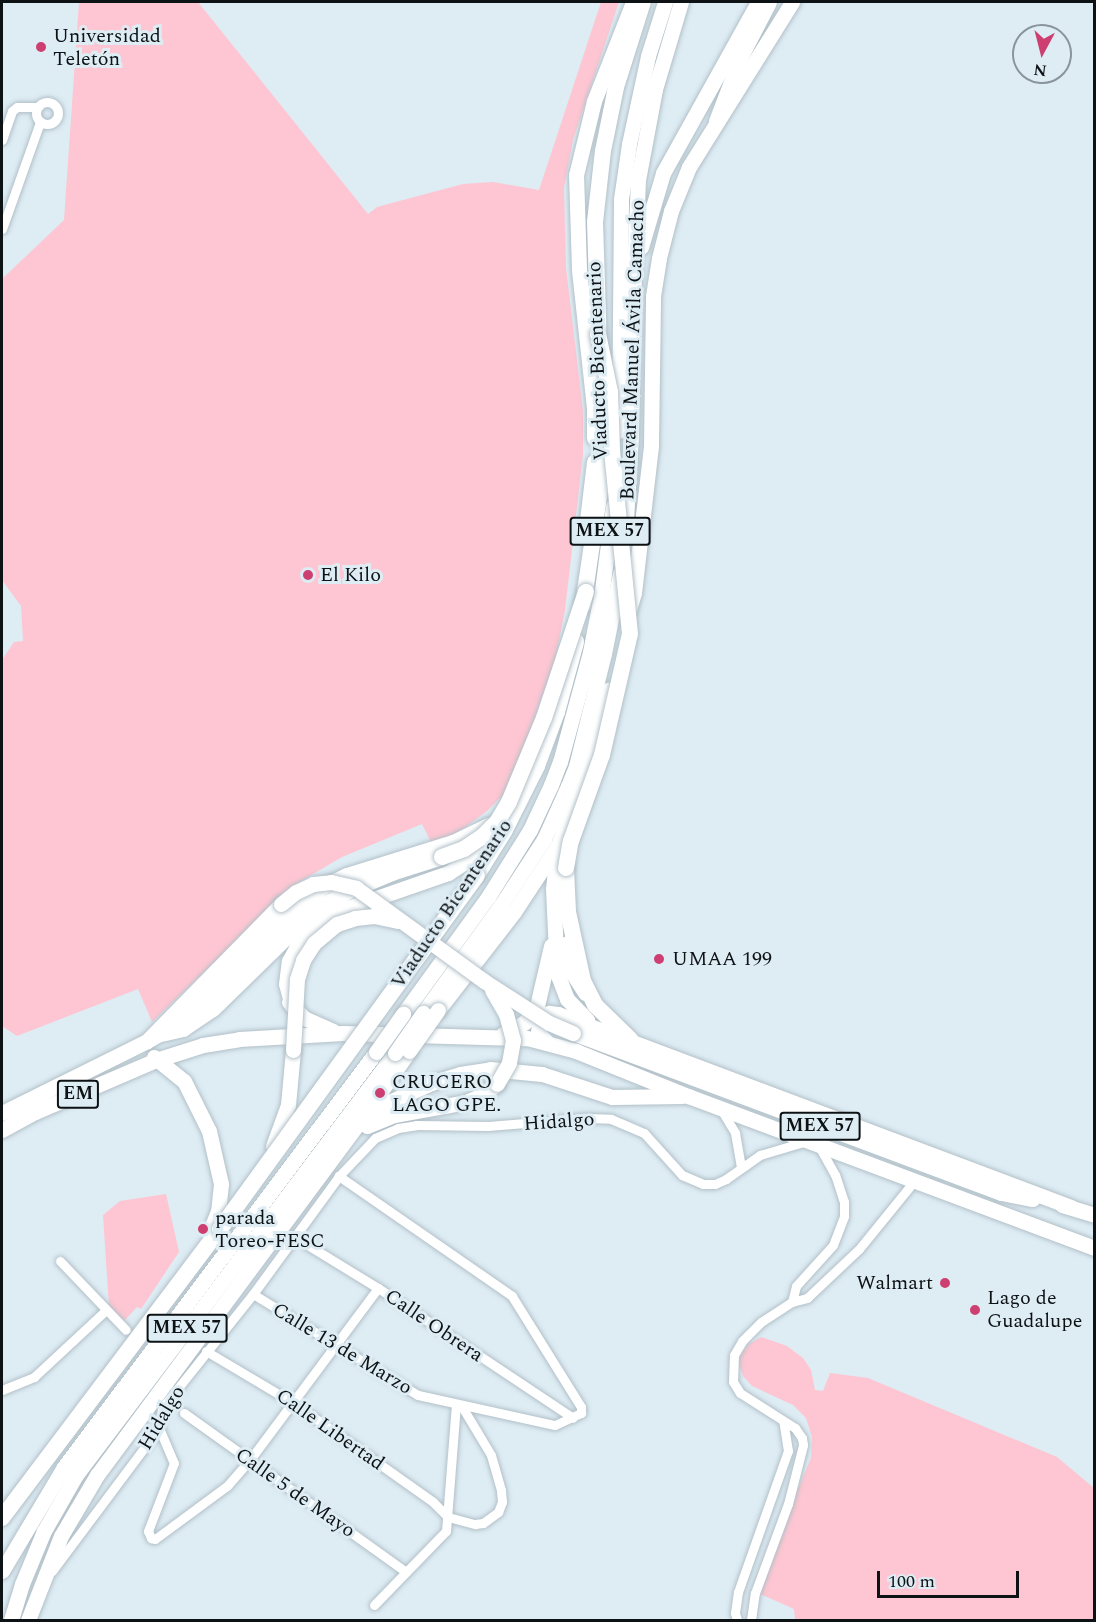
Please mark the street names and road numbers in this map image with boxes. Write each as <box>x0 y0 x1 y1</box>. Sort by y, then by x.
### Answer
street label: Boulevard Manuel Ávila Camacho <box>616 199 650 501</box>
street label: Viaducto Bicentenario <box>583 261 613 461</box>
road number: MEX 57 <box>570 516 650 546</box>
street label: Viaducto Bicentenario <box>386 815 518 993</box>
road number: EM <box>56 1079 100 1109</box>
street label: Hidalgo <box>523 1108 595 1136</box>
road number: MEX 57 <box>780 1111 860 1141</box>
street label: Calle Obrera <box>380 1284 488 1368</box>
street label: Calle 13 de Marzo <box>268 1298 416 1400</box>
road number: MEX 57 <box>146 1313 228 1343</box>
street label: Hidalgo <box>134 1382 190 1454</box>
street label: Calle Libertad <box>271 1384 389 1476</box>
street label: Calle 5 de Mayo <box>230 1443 360 1543</box>

